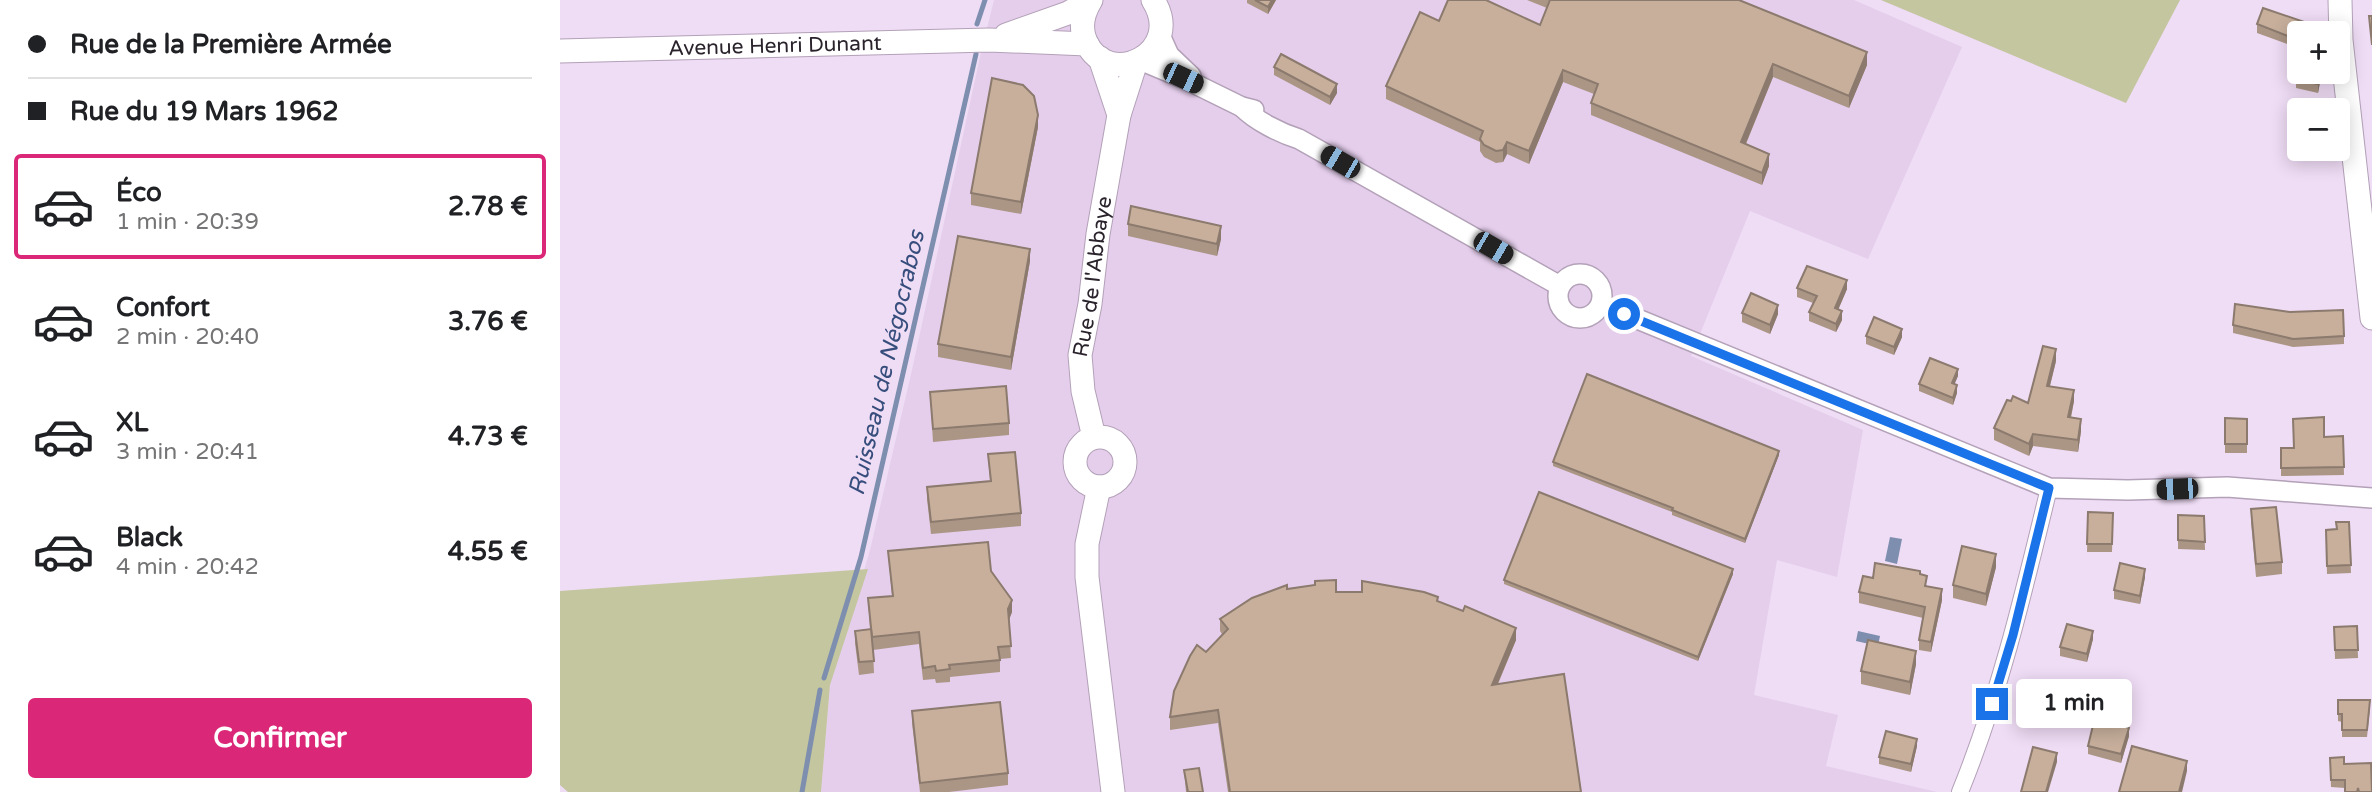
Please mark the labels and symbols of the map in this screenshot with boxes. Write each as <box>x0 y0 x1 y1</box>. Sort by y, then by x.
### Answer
street label: Avenue Henri Dunant <box>668 30 882 61</box>
car <box>1160 60 1207 96</box>
car <box>1317 142 1364 182</box>
street label: Rue de l'Abbaye <box>1067 194 1117 359</box>
water label: Ruisseau de Négocrabos <box>843 226 932 498</box>
car <box>1470 228 1517 268</box>
route start <box>1608 298 1640 330</box>
car <box>2156 478 2199 500</box>
callout: 1 min <box>2016 680 2132 728</box>
route end <box>1976 688 2008 720</box>

